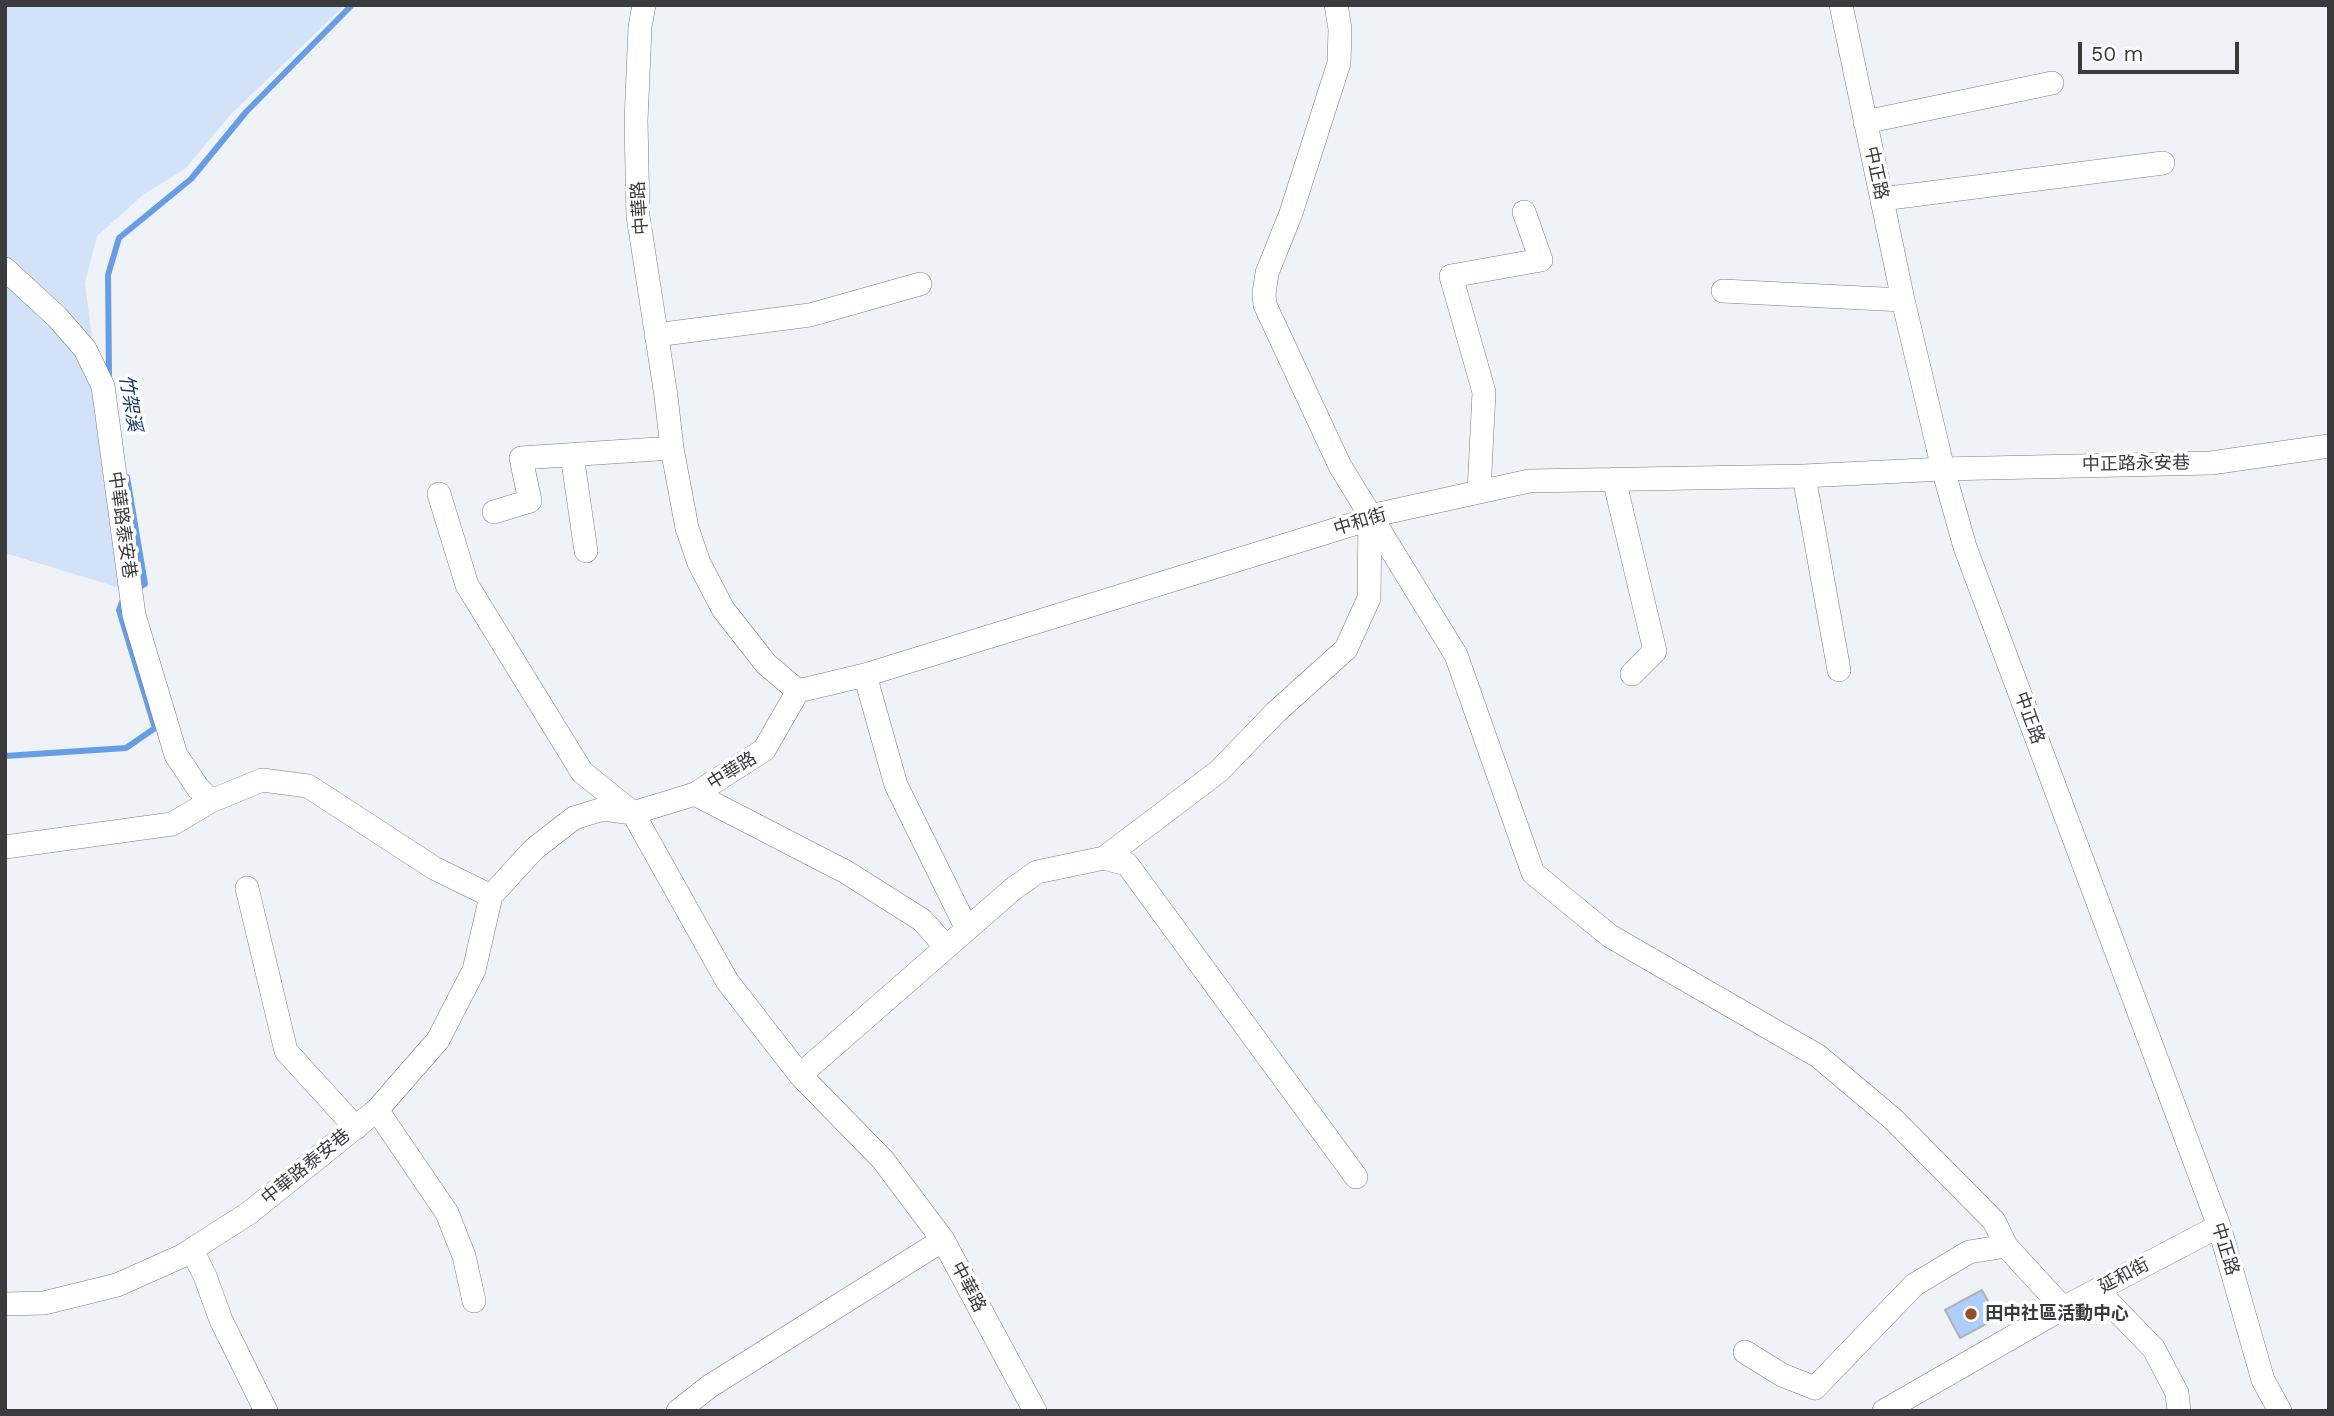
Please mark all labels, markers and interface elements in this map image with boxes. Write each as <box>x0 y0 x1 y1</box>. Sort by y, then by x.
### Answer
scale bar <box>2082 28 2243 72</box>
text: 50 m <box>2091 41 2143 66</box>
street label: 中正路 <box>1860 144 1892 202</box>
street label: 中華路 <box>627 180 653 236</box>
water label: 竹架溪 <box>114 373 146 433</box>
street label: 中正路永安巷 <box>2082 452 2190 476</box>
street label: 中華路泰安巷 <box>104 470 140 580</box>
street label: 中和街 <box>1331 504 1389 540</box>
street label: 中正路 <box>2010 689 2048 747</box>
street label: 中華路 <box>703 748 761 794</box>
street label: 中華路泰安巷 <box>257 1125 355 1209</box>
street label: 中正路 <box>2207 1220 2243 1278</box>
street label: 延和街 <box>2095 1254 2153 1298</box>
street label: 中華路 <box>946 1258 990 1316</box>
place label: 田中社區活動中心 <box>1985 1303 2129 1325</box>
marker: 田中社區活動中心 <box>1963 1306 1979 1322</box>

